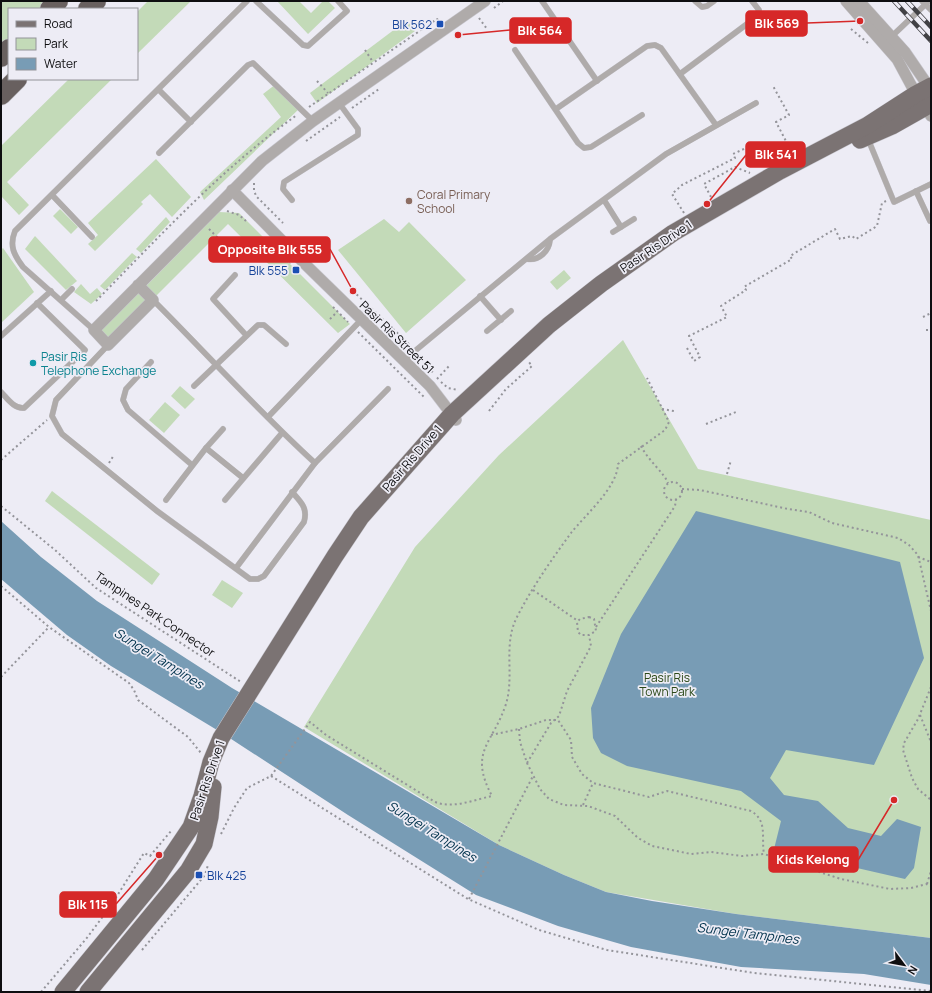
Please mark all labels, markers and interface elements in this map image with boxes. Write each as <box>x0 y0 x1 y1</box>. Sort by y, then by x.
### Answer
legend <box>8 8 138 80</box>
callout: Blk 569 <box>746 11 807 36</box>
text: Blk 569 <box>755 14 799 32</box>
text: Road <box>44 15 72 32</box>
place label: Blk 562 <box>392 16 432 33</box>
callout: Blk 564 <box>510 18 571 43</box>
marker: Blk 562 <box>435 19 445 29</box>
text: Blk 564 <box>517 21 563 39</box>
text: Park <box>44 35 69 52</box>
text: Water <box>44 55 78 72</box>
callout: Blk 541 <box>746 142 805 167</box>
text: Blk 541 <box>755 145 797 163</box>
place label: Coral Primary School <box>417 186 491 217</box>
marker: Coral Primary School <box>404 196 414 206</box>
street label: Pasir Ris Drive 1 <box>617 216 695 276</box>
callout: Opposite Blk 555 <box>209 237 330 262</box>
text: Opposite Blk 555 <box>218 240 322 258</box>
place label: Blk 555 <box>249 262 288 279</box>
marker: Blk 555 <box>291 265 301 275</box>
street label: Pasir Ris Street 51 <box>356 297 438 377</box>
place label: Pasir Ris Telephone Exchange <box>41 348 156 379</box>
marker: Pasir Ris Telephone Exchange <box>28 358 38 368</box>
street label: Pasir Ris Drive 1 <box>378 421 446 495</box>
street label: Tampines Park Connector <box>91 567 219 661</box>
water label: Sungei Tampines <box>111 623 208 693</box>
park label: Pasir Ris Town Park <box>639 669 696 700</box>
street label: Pasir Ris Drive 1 <box>185 738 229 822</box>
water label: Sungei Tampines <box>384 796 481 866</box>
callout: Kids Kelong <box>769 847 858 872</box>
text: Kids Kelong <box>776 850 850 868</box>
place label: Blk 425 <box>207 867 246 884</box>
marker: Blk 425 <box>194 870 204 880</box>
callout: Blk 115 <box>60 892 116 917</box>
text: Blk 115 <box>68 895 108 913</box>
water label: Sungei Tampines <box>696 918 801 948</box>
north arrow <box>884 945 924 985</box>
text: N <box>904 963 921 978</box>

